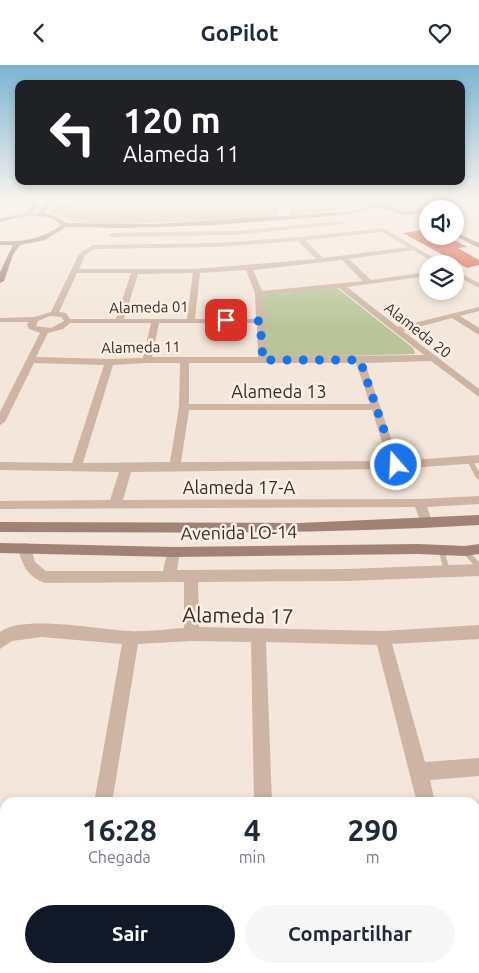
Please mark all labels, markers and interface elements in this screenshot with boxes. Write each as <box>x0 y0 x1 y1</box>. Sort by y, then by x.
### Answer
icon: back <box>25 19 53 47</box>
icon: heart <box>426 19 454 47</box>
text: GoPilot <box>201 20 278 45</box>
icon: left <box>40 100 105 165</box>
text: 120 m <box>123 100 221 140</box>
text: Alameda 11 <box>123 141 240 166</box>
map controls <box>419 200 464 300</box>
button: sound <box>419 200 464 245</box>
button: layers <box>419 255 464 300</box>
street label: Alameda 01 <box>109 298 189 316</box>
pin <box>205 299 247 341</box>
street label: Alameda 20 <box>381 299 455 361</box>
icon: arrive <box>212 306 240 334</box>
street label: Alameda 11 <box>101 338 181 356</box>
street label: Alameda 13 <box>231 381 327 401</box>
position arrow <box>369 438 421 490</box>
street label: Alameda 17-A <box>183 477 295 497</box>
street label: Avenida LO-14 <box>180 521 298 543</box>
street label: Alameda 17 <box>182 602 294 628</box>
text: 16:28 <box>82 813 157 847</box>
text: 4 <box>244 813 261 847</box>
text: 290 <box>347 813 398 847</box>
text: Chegada <box>88 848 151 866</box>
text: min <box>239 848 266 866</box>
text: m <box>366 848 380 866</box>
button: Sair <box>25 905 235 963</box>
button: Compartilhar <box>245 905 455 963</box>

